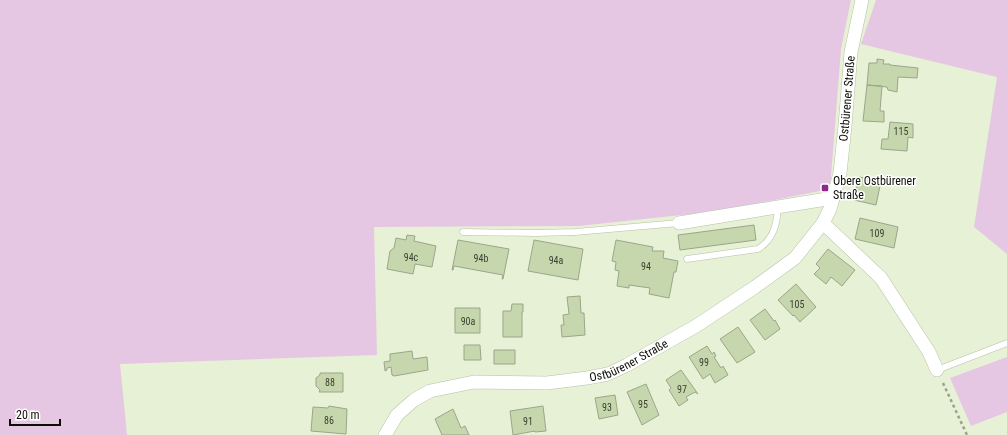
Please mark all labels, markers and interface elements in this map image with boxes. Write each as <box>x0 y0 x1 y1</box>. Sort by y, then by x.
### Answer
street label: Ostbürener Straße <box>836 55 858 142</box>
house number: 115 <box>894 126 908 137</box>
place label: Obere Ostbürener Straße <box>833 174 916 202</box>
marker: Obere Ostbürener Straße <box>820 183 830 193</box>
house number: 109 <box>870 228 884 239</box>
house number: 94c <box>404 252 419 263</box>
house number: 94b <box>474 253 488 264</box>
house number: 94a <box>549 255 564 266</box>
house number: 94 <box>641 261 651 272</box>
house number: 105 <box>790 299 804 310</box>
house number: 90a <box>461 316 476 327</box>
street label: Ostbürener Straße <box>588 336 671 384</box>
house number: 99 <box>699 357 709 368</box>
house number: 88 <box>325 377 335 388</box>
house number: 97 <box>677 384 687 395</box>
house number: 95 <box>638 399 648 410</box>
scale bar <box>10 401 60 427</box>
house number: 93 <box>602 402 612 413</box>
text: 20 m <box>16 408 40 422</box>
house number: 86 <box>324 415 334 426</box>
house number: 91 <box>523 416 533 427</box>

